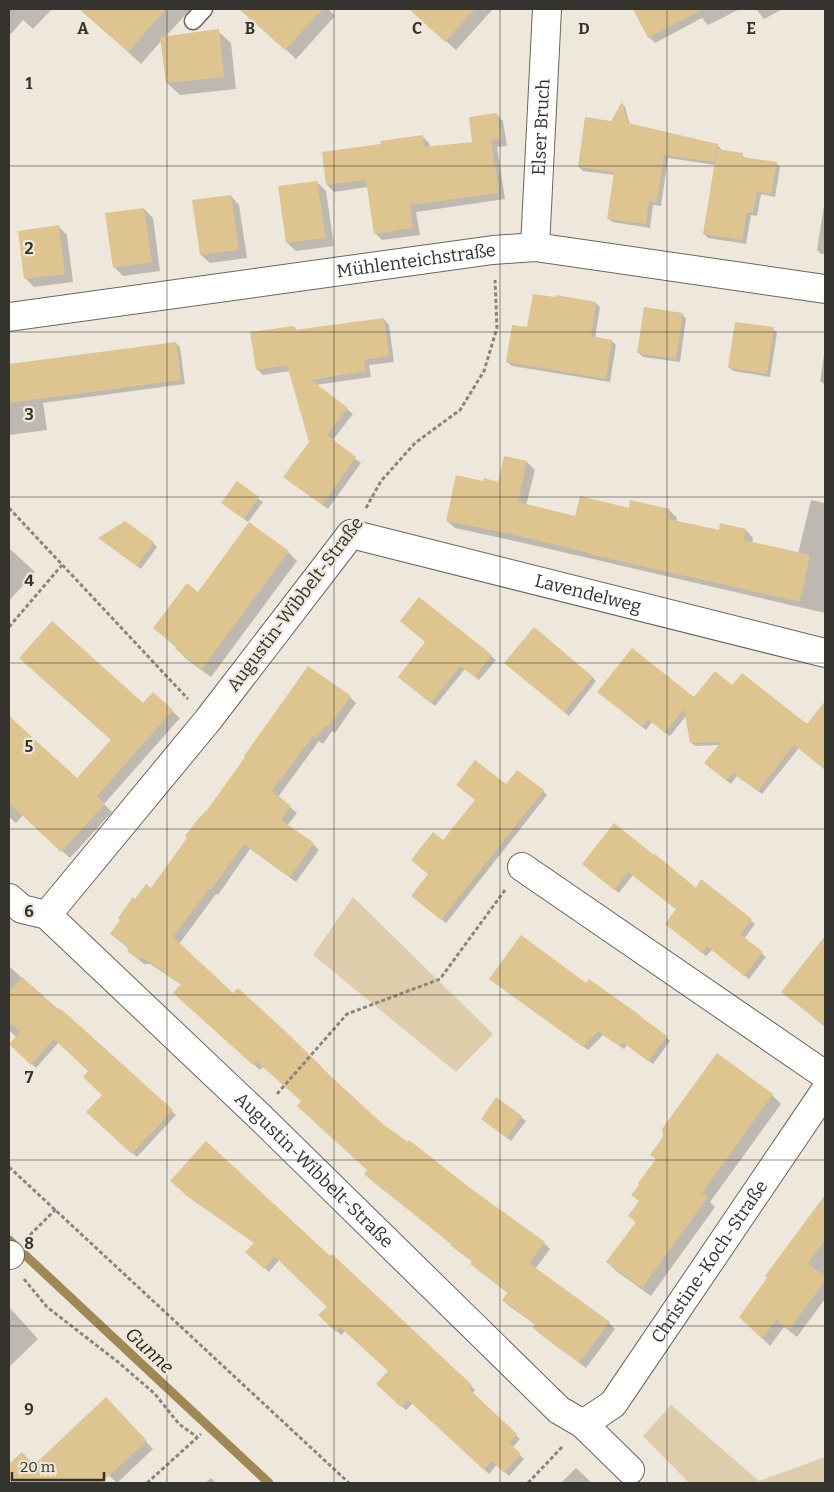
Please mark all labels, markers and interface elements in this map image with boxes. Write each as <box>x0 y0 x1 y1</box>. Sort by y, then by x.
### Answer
text: A <box>77 19 89 38</box>
text: B <box>245 19 255 38</box>
text: C <box>412 19 422 38</box>
text: D <box>578 19 590 38</box>
text: E <box>746 19 756 38</box>
text: 1 <box>26 74 33 93</box>
street label: Elser Bruch <box>528 78 554 176</box>
text: 2 <box>24 239 34 258</box>
street label: Mühlenteichstraße <box>335 239 497 283</box>
text: 3 <box>24 405 34 424</box>
street label: Augustin-Wibbelt-Straße <box>222 512 368 696</box>
street label: Lavendelweg <box>533 570 644 617</box>
text: 4 <box>24 571 34 590</box>
text: 5 <box>25 737 34 756</box>
text: 6 <box>24 902 34 921</box>
text: 7 <box>25 1068 34 1087</box>
street label: Augustin-Wibbelt-Straße <box>230 1088 398 1252</box>
street label: Christine-Koch-Straße <box>647 1176 772 1347</box>
text: 8 <box>24 1234 34 1253</box>
water label: Gunne <box>121 1322 179 1379</box>
text: 9 <box>24 1400 34 1419</box>
scale bar <box>12 1450 105 1482</box>
text: 20 m <box>20 1458 56 1476</box>

